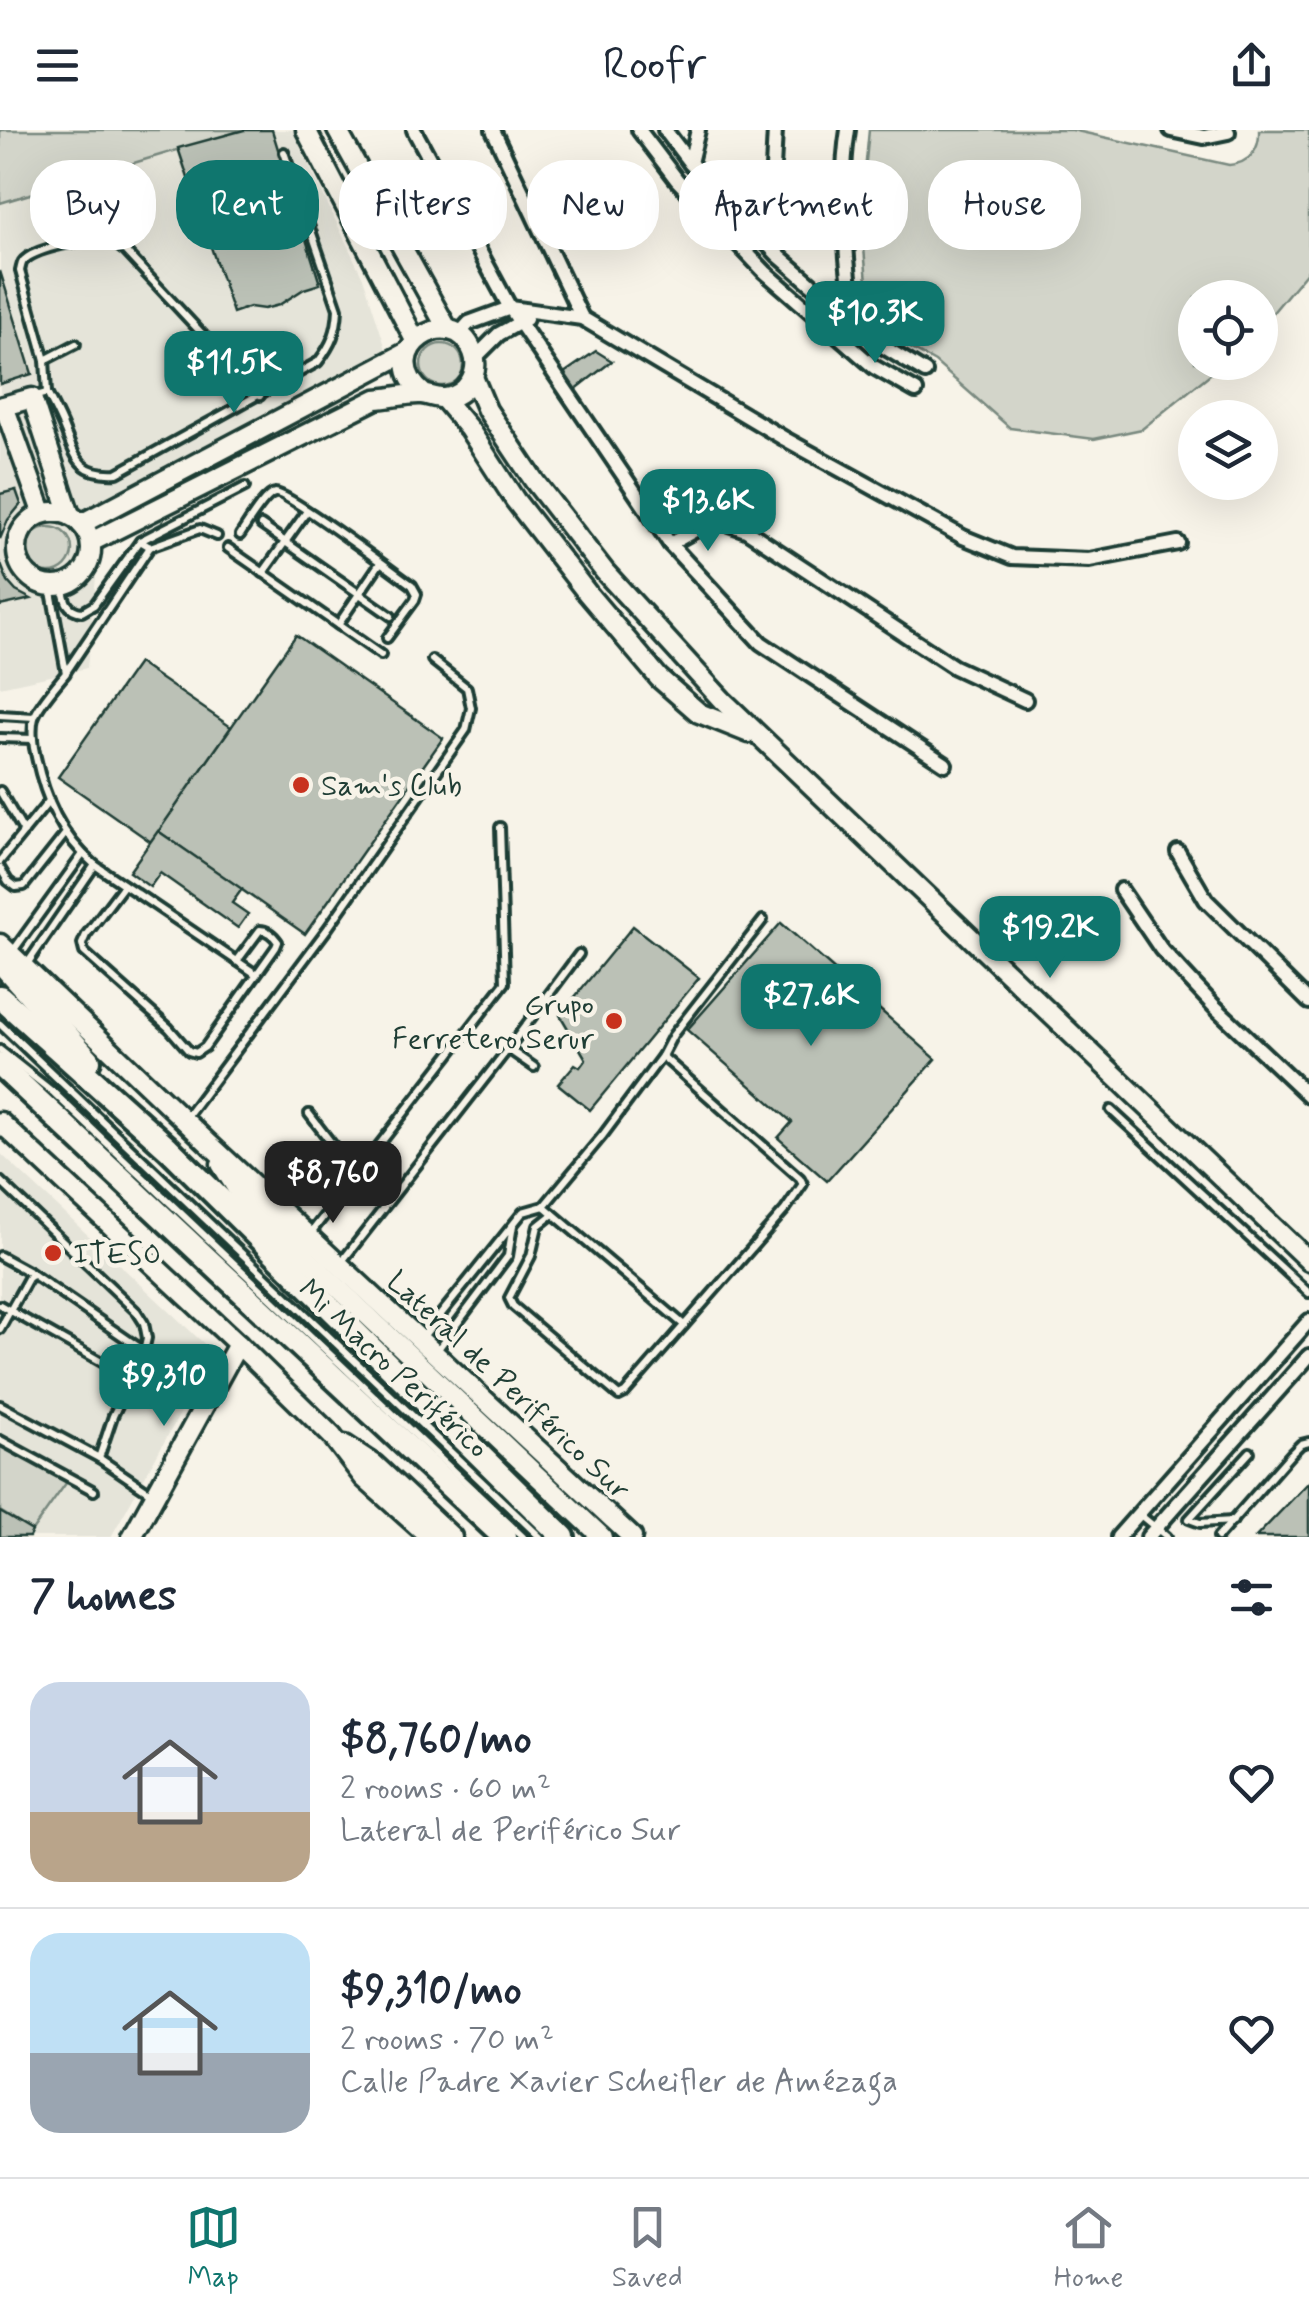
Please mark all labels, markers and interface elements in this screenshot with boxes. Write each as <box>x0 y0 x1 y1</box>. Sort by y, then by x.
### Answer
text: Roofr <box>603 36 706 95</box>
icon: menu <box>30 38 85 93</box>
icon: share <box>1224 38 1279 93</box>
chip: Buy <box>30 160 156 250</box>
chip: Rent <box>176 160 319 250</box>
chip: Filters <box>339 160 507 250</box>
chip: New <box>527 160 659 250</box>
chip: Apartment <box>679 160 908 250</box>
chip: House <box>928 160 1081 250</box>
map controls <box>1178 280 1278 500</box>
button: locate <box>1178 280 1278 380</box>
pin: $10.3K <box>794 281 956 366</box>
text: $10.3K <box>827 292 923 334</box>
pin: $11.5K <box>153 331 315 416</box>
text: $11.5K <box>186 342 282 384</box>
button: layers <box>1178 400 1278 500</box>
pin: $13.6K <box>627 469 789 554</box>
text: $13.6K <box>662 480 754 522</box>
place label: Sam's Club <box>321 767 462 806</box>
marker: Sam's Club <box>290 774 312 796</box>
pin: $19.2K <box>969 896 1131 981</box>
text: $19.2K <box>1001 907 1099 949</box>
pin: $27.6K <box>730 964 892 1049</box>
text: $27.6K <box>763 975 859 1017</box>
place label: Grupo Ferretero Serur <box>392 986 595 1059</box>
marker: Grupo Ferretero Serur <box>603 1010 625 1032</box>
pin: $8,760 <box>252 1141 414 1226</box>
text: $8,760 <box>287 1152 379 1194</box>
place label: ITESO <box>73 1235 161 1274</box>
marker: ITESO <box>42 1242 64 1264</box>
street label: Lateral de Periférico Sur <box>378 1263 638 1509</box>
street label: Mi Macro Periférico <box>289 1271 496 1467</box>
pin: $9,310 <box>83 1344 245 1429</box>
text: $9,310 <box>121 1355 207 1397</box>
text: 7 homes <box>30 1570 177 1625</box>
icon: filters <box>1224 1570 1279 1625</box>
text: $8,760/mo <box>340 1713 532 1768</box>
icon: home <box>110 1722 230 1842</box>
icon: heart <box>1224 1755 1279 1810</box>
text: 2 rooms · 60 m² <box>340 1768 551 1810</box>
text: Lateral de Periférico Sur <box>340 1810 681 1852</box>
text: $9,310/mo <box>340 1964 522 2019</box>
icon: home <box>110 1973 230 2093</box>
icon: heart <box>1224 2006 1279 2061</box>
text: 2 rooms · 70 m² <box>340 2019 554 2061</box>
text: Calle Padre Xavier Scheifler de Amézaga <box>340 2061 898 2103</box>
tab: Map <box>186 2200 241 2297</box>
tab: Saved <box>612 2200 683 2297</box>
tab: Home <box>1054 2200 1123 2297</box>

